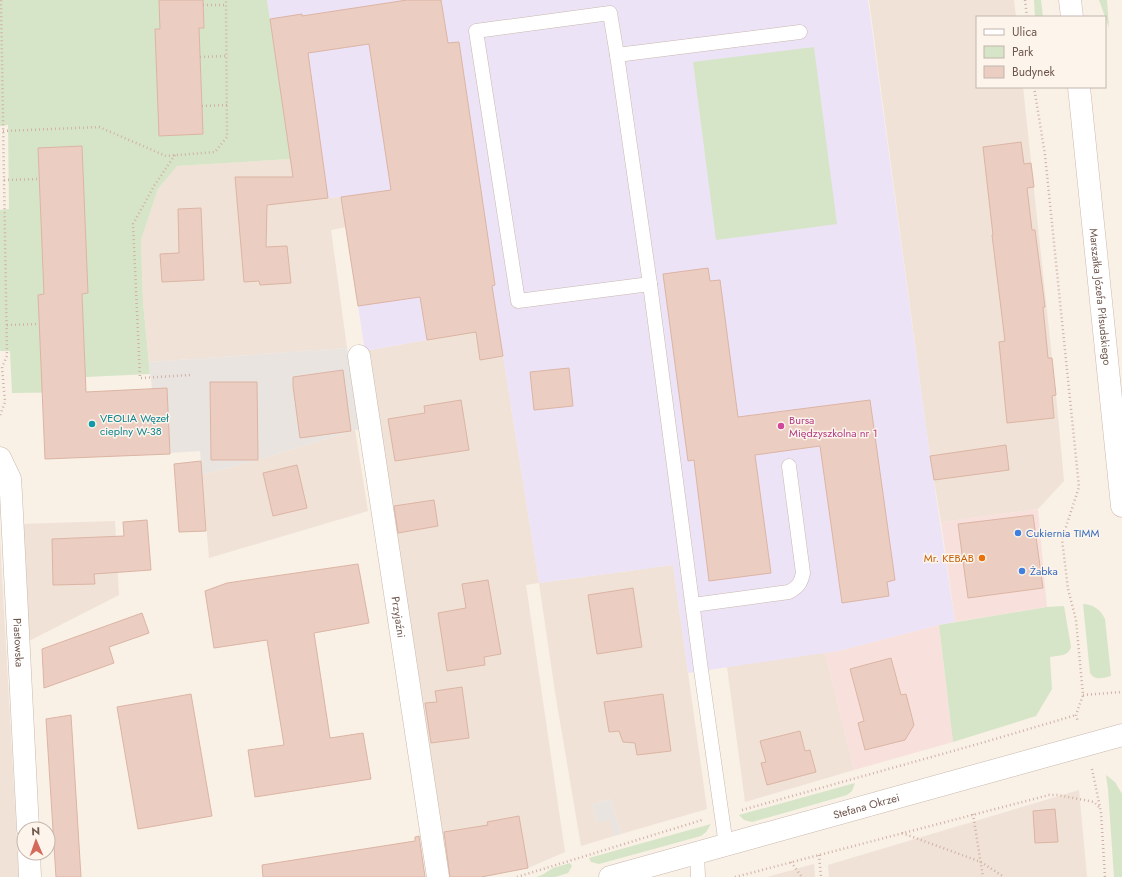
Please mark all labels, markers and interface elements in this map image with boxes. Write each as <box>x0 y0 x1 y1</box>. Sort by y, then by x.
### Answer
legend <box>976 16 1106 88</box>
text: Ulica <box>1012 23 1037 41</box>
text: Park <box>1012 43 1034 61</box>
text: Budynek <box>1012 63 1056 81</box>
street label: Marszałka Józefa Piłsudskiego <box>1086 228 1116 366</box>
place label: VEOLIA Węzeł cieplny W-38 <box>100 410 169 439</box>
place label: Bursa Międzyszkolna nr 1 <box>789 412 878 441</box>
marker: VEOLIA Węzeł cieplny W-38 <box>87 419 97 429</box>
marker: Bursa Międzyszkolna nr 1 <box>776 421 786 431</box>
place label: Cukiernia TIMM <box>1026 525 1099 541</box>
marker: Cukiernia TIMM <box>1013 528 1023 538</box>
place label: Mr. KEBAB <box>924 550 974 566</box>
marker: Mr. KEBAB <box>977 553 987 563</box>
place label: Żabka <box>1030 563 1058 579</box>
marker: Żabka <box>1017 566 1027 576</box>
street label: Przyjaźni <box>388 595 410 639</box>
street label: Piastowska <box>9 618 28 667</box>
street label: Stefana Okrzei <box>831 789 901 823</box>
north arrow <box>16 821 56 861</box>
text: N <box>31 823 40 839</box>

